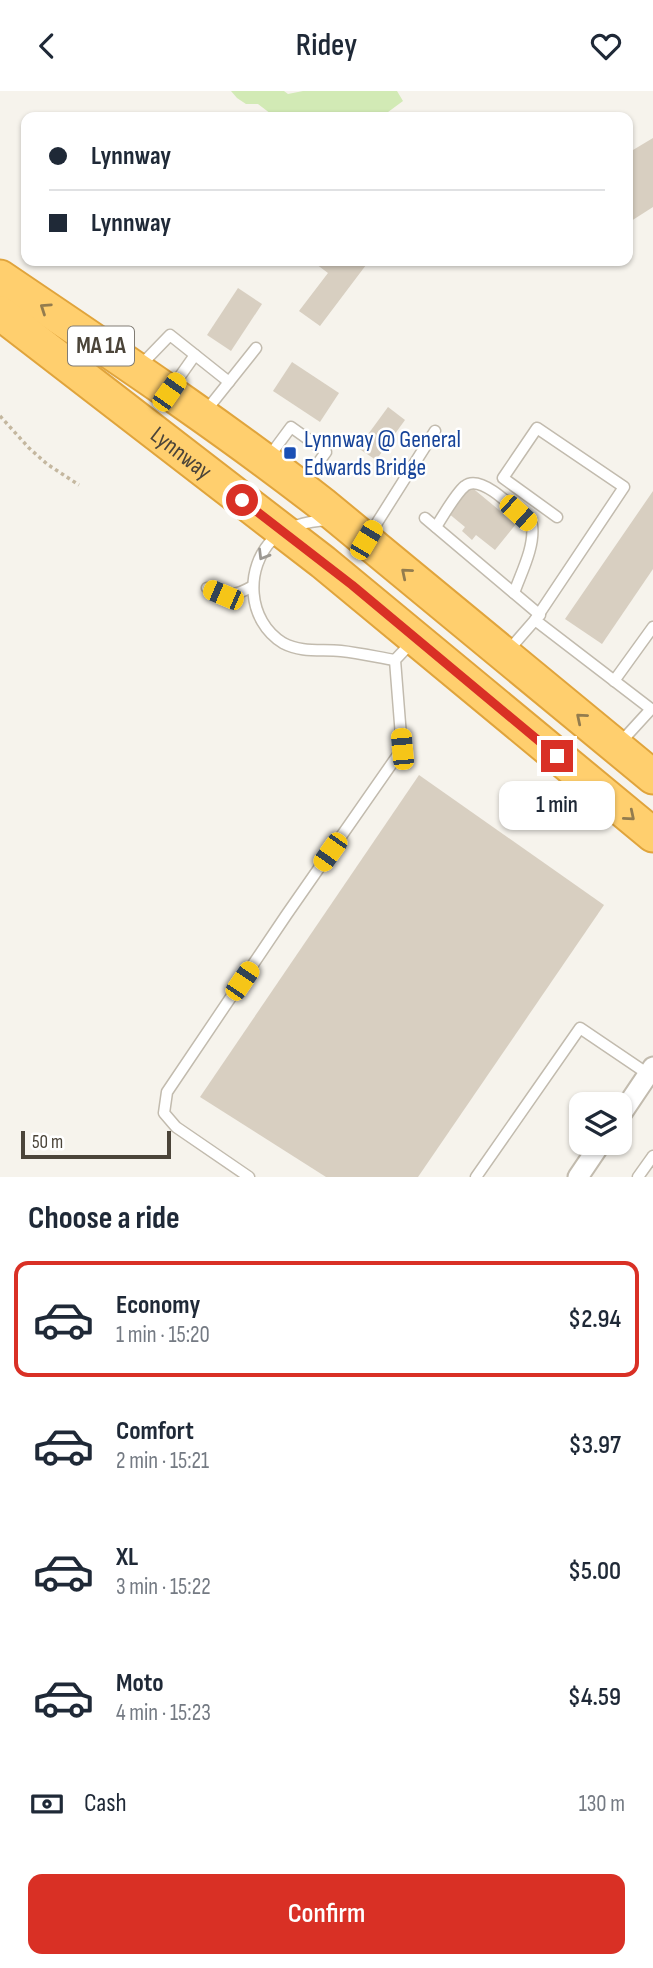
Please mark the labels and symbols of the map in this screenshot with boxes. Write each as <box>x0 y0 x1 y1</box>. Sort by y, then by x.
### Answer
one-way arrow <box>40 303 53 316</box>
road number: MA 1A <box>68 327 134 365</box>
car <box>149 369 190 415</box>
street label: Lynnway <box>145 420 218 486</box>
place label: Lynnway @ General Edwards Bridge <box>304 425 461 482</box>
marker: Lynnway @ General Edwards Bridge <box>282 445 298 461</box>
route start <box>226 484 258 516</box>
car <box>496 491 541 535</box>
car <box>347 517 386 563</box>
one-way arrow <box>258 547 271 560</box>
one-way arrow <box>401 569 414 581</box>
car <box>200 577 247 613</box>
one-way arrow <box>577 714 590 726</box>
car <box>390 727 415 771</box>
route end <box>541 740 573 772</box>
callout: 1 min <box>499 781 615 829</box>
one-way arrow <box>621 808 634 820</box>
car <box>310 829 351 875</box>
car <box>222 958 263 1004</box>
scale bar <box>21 1128 172 1160</box>

